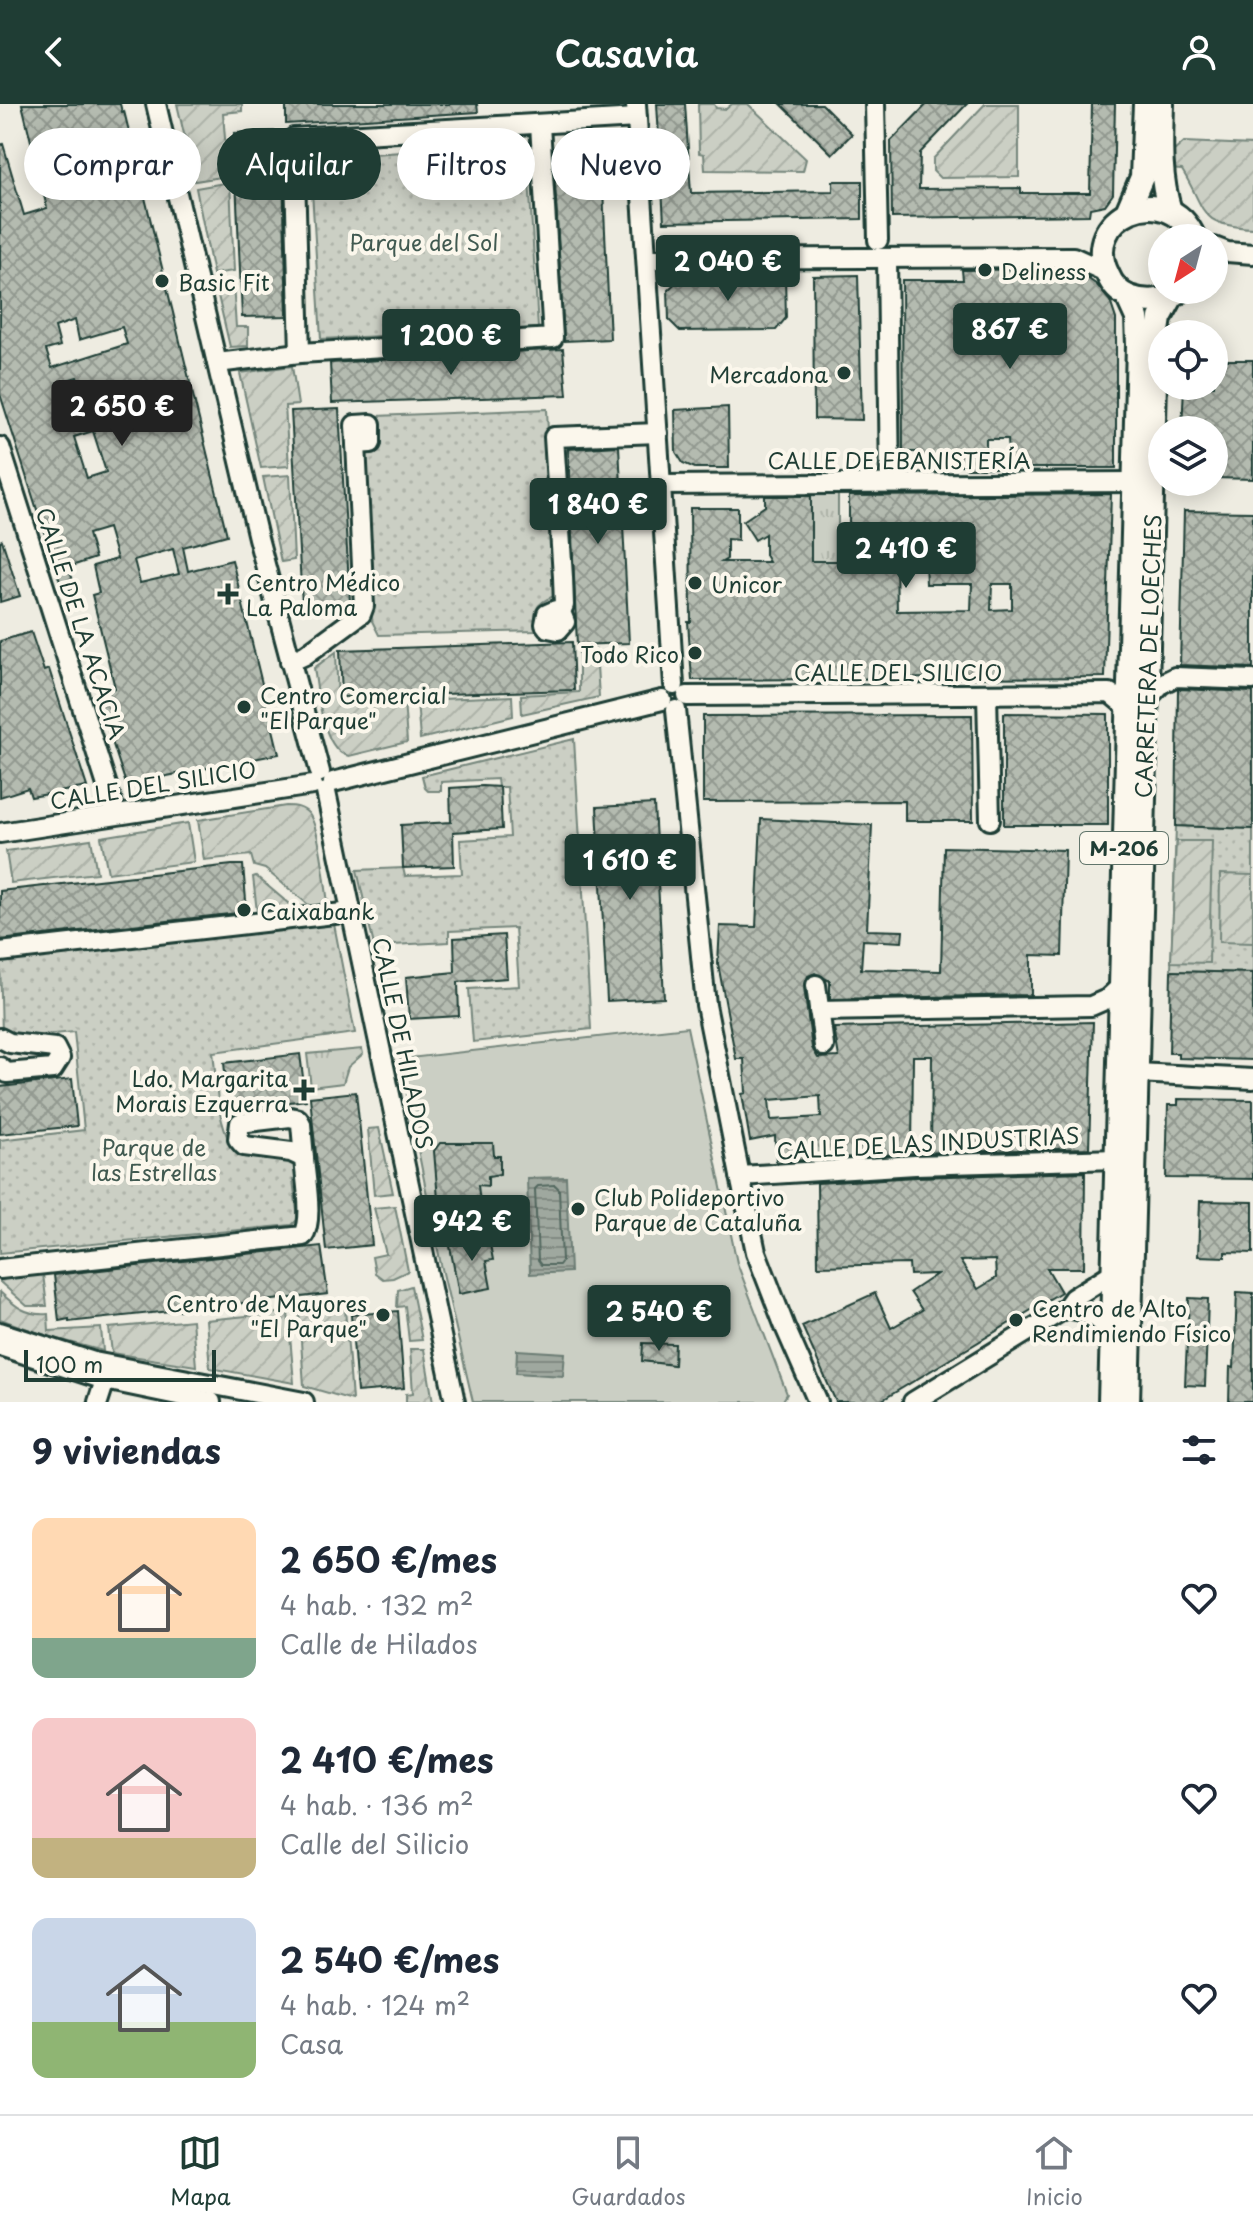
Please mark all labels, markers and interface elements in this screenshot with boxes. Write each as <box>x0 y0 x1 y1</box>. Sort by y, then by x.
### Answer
text: Casavia <box>555 25 698 79</box>
icon: back <box>32 30 76 74</box>
icon: person <box>1177 30 1221 74</box>
chip: Comprar <box>24 128 201 200</box>
chip: Alquilar <box>217 128 381 200</box>
chip: Filtros <box>397 128 535 200</box>
chip: Nuevo <box>551 128 690 200</box>
north arrow <box>1148 224 1228 304</box>
map controls <box>1148 224 1228 496</box>
park label: Parque del Sol <box>350 225 498 258</box>
pin: 2 040 € <box>654 235 802 303</box>
text: 2 040 € <box>674 241 782 280</box>
place label: Deliness <box>1001 254 1086 287</box>
marker: Deliness <box>976 261 994 279</box>
place label: Basic Fit <box>178 265 270 298</box>
marker: Basic Fit <box>153 272 171 290</box>
pin: 867 € <box>954 303 1066 371</box>
pin: 1 200 € <box>377 309 525 377</box>
text: 867 € <box>971 309 1049 348</box>
text: 1 200 € <box>400 315 502 354</box>
button: locate <box>1148 320 1228 400</box>
place label: Mercadona <box>709 357 828 390</box>
marker: Mercadona <box>835 364 853 382</box>
pin: 2 650 € <box>48 380 196 448</box>
text: 2 650 € <box>69 386 175 425</box>
button: layers <box>1148 416 1228 496</box>
street label: CALLE DE EBANISTERÍA <box>767 443 1031 476</box>
pin: 1 840 € <box>524 478 672 546</box>
text: 1 840 € <box>548 484 648 523</box>
street label: CALLE DE LA ACACIA <box>29 503 135 743</box>
street label: CARRETERA DE LOECHES <box>1126 513 1168 799</box>
pin: 2 410 € <box>832 522 980 590</box>
text: 2 410 € <box>855 528 957 567</box>
place label: Centro Médico La Paloma <box>246 565 400 623</box>
place label: Unicor <box>711 567 783 600</box>
marker: Unicor <box>686 574 704 592</box>
marker: Centro Médico La Paloma <box>217 583 239 605</box>
place label: Todo Rico <box>580 637 679 670</box>
marker: Todo Rico <box>686 644 704 662</box>
street label: CALLE DEL SILICIO <box>794 655 1002 688</box>
place label: Centro Comercial "El Parque" <box>260 678 447 736</box>
marker: Centro Comercial "El Parque" <box>235 698 253 716</box>
street label: CALLE DEL SILICIO <box>47 751 259 817</box>
road number: M-206 <box>1080 832 1168 864</box>
pin: 1 610 € <box>556 834 704 902</box>
text: 1 610 € <box>583 840 677 879</box>
place label: Caixabank <box>260 894 375 927</box>
marker: Caixabank <box>235 901 253 919</box>
street label: CALLE DE HILADOS <box>365 934 443 1152</box>
place label: Ldo. Margarita Morais Ezquerra <box>115 1061 288 1119</box>
marker: Ldo. Margarita Morais Ezquerra <box>295 1081 313 1099</box>
street label: CALLE DE LAS INDUSTRIAS <box>776 1118 1080 1166</box>
park label: Parque de las Estrellas <box>91 1130 217 1188</box>
place label: Club Polideportivo Parque de Cataluña <box>594 1180 802 1238</box>
pin: 942 € <box>416 1195 528 1263</box>
marker: Club Polideportivo Parque de Cataluña <box>569 1200 587 1218</box>
text: 942 € <box>432 1201 512 1240</box>
pin: 2 540 € <box>585 1285 733 1353</box>
place label: Centro de Mayores "El Parque" <box>166 1286 367 1344</box>
text: 2 540 € <box>606 1291 713 1330</box>
place label: Centro de Alto Rendimiendo Físico <box>1032 1291 1231 1349</box>
marker: Centro de Mayores "El Parque" <box>374 1306 392 1324</box>
marker: Centro de Alto Rendimiendo Físico <box>1007 1311 1025 1329</box>
scale bar <box>24 1346 216 1382</box>
text: 100 m <box>36 1347 103 1380</box>
text: 9 viviendas <box>32 1424 221 1476</box>
icon: filters <box>1177 1428 1221 1472</box>
text: 2 650 €/mes <box>280 1533 497 1585</box>
icon: home <box>96 1550 192 1646</box>
icon: heart <box>1177 1576 1221 1620</box>
text: 4 hab. · 132 m² <box>280 1585 473 1624</box>
text: Calle de Hilados <box>280 1624 478 1663</box>
text: 2 410 €/mes <box>280 1733 494 1785</box>
icon: home <box>96 1750 192 1846</box>
icon: heart <box>1177 1776 1221 1820</box>
text: 4 hab. · 136 m² <box>280 1785 474 1824</box>
text: Calle del Silicio <box>280 1824 469 1863</box>
text: 2 540 €/mes <box>280 1933 499 1985</box>
icon: home <box>96 1950 192 2046</box>
icon: heart <box>1177 1976 1221 2020</box>
text: 4 hab. · 124 m² <box>280 1985 470 2024</box>
text: Casa <box>280 2024 343 2063</box>
tab: Mapa <box>170 2131 231 2212</box>
tab: Guardados <box>571 2131 686 2212</box>
tab: Inicio <box>1026 2131 1083 2212</box>

